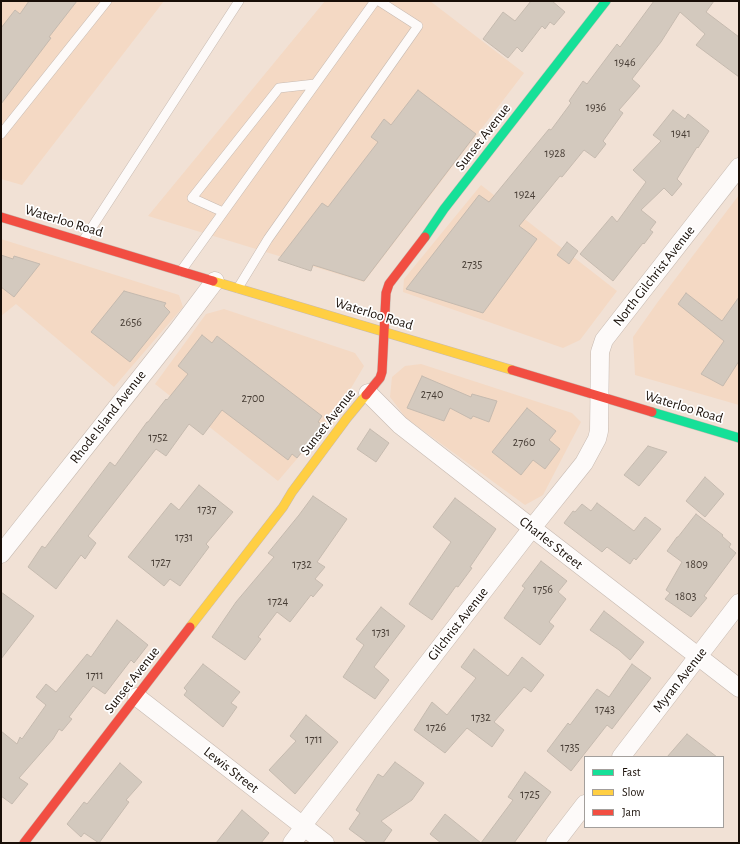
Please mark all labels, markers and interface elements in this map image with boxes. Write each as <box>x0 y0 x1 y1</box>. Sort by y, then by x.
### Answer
house number: 1946 <box>614 55 636 69</box>
street label: Sunset Avenue <box>452 100 514 174</box>
house number: 1936 <box>586 100 606 114</box>
house number: 1941 <box>671 126 691 140</box>
house number: 1928 <box>545 146 565 160</box>
house number: 1924 <box>515 187 535 201</box>
street label: Waterloo Road <box>23 201 105 241</box>
street label: North Gilchrist Avenue <box>610 222 698 330</box>
house number: 2735 <box>462 257 482 271</box>
street label: Waterloo Road <box>333 294 415 334</box>
house number: 2656 <box>120 315 142 329</box>
street label: Rhode Island Avenue <box>66 367 150 467</box>
street label: Sunset Avenue <box>297 385 359 459</box>
house number: 2740 <box>421 387 443 401</box>
street label: Waterloo Road <box>643 387 725 427</box>
house number: 2700 <box>241 391 265 405</box>
house number: 1752 <box>148 430 168 444</box>
house number: 2760 <box>513 435 535 449</box>
house number: 1737 <box>197 502 217 516</box>
street label: Charles Street <box>516 513 586 573</box>
house number: 1731 <box>175 530 193 544</box>
house number: 1727 <box>151 555 171 569</box>
house number: 1732 <box>292 557 312 571</box>
house number: 1809 <box>686 557 708 571</box>
house number: 1756 <box>533 582 553 596</box>
street label: Gilchrist Avenue <box>424 584 492 664</box>
house number: 1803 <box>675 589 697 603</box>
house number: 1724 <box>268 594 288 608</box>
house number: 1731 <box>372 625 390 639</box>
street label: Sunset Avenue <box>101 643 163 717</box>
street label: Myran Avenue <box>649 644 711 716</box>
house number: 1711 <box>86 668 104 682</box>
house number: 1743 <box>595 702 615 716</box>
house number: 1732 <box>471 710 491 724</box>
house number: 1726 <box>426 720 446 734</box>
house number: 1711 <box>305 732 323 746</box>
house number: 1735 <box>560 740 580 754</box>
street label: Lewis Street <box>200 743 262 797</box>
legend <box>584 756 724 828</box>
text: Fast <box>622 766 641 778</box>
text: Slow <box>622 786 644 798</box>
house number: 1725 <box>520 787 540 801</box>
text: Jam <box>622 806 641 818</box>

